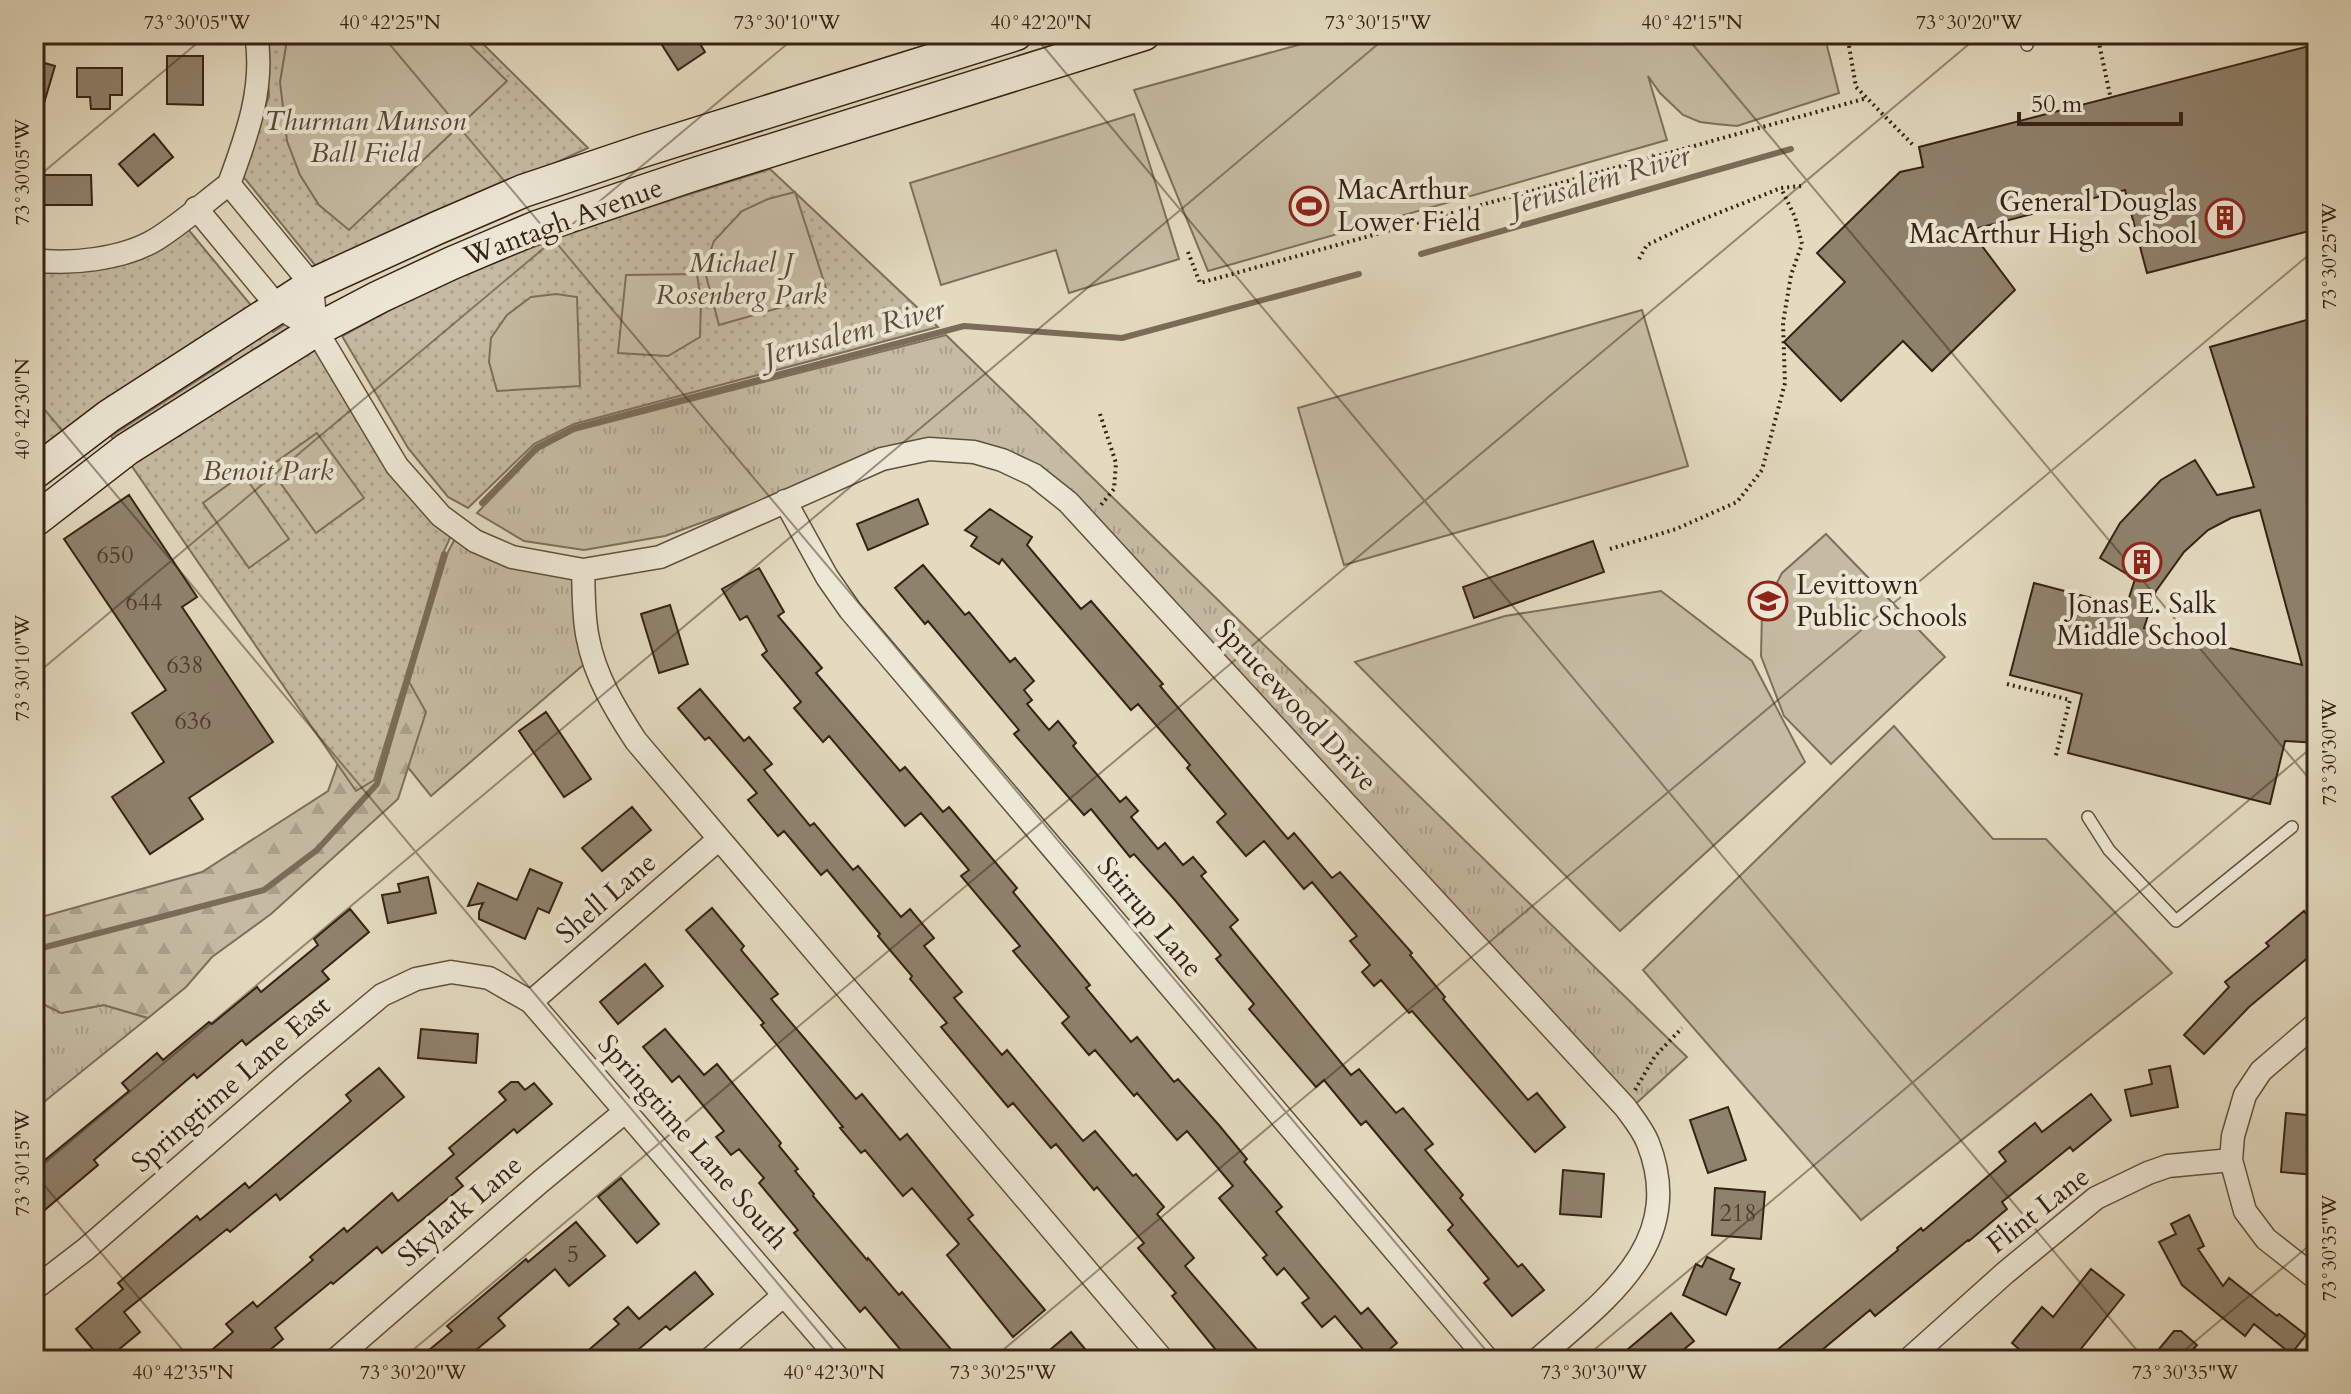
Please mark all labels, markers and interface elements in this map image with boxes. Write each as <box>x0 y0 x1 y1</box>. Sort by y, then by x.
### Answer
text: 73°30'05"W <box>144 9 251 36</box>
text: 40°42'25"N <box>339 9 441 36</box>
text: 73°30'10"W <box>734 9 841 36</box>
text: 40°42'20"N <box>990 9 1092 36</box>
text: 73°30'15"W <box>1325 9 1432 36</box>
text: 40°42'15"N <box>1641 9 1743 36</box>
text: 73°30'20"W <box>1916 9 2023 36</box>
scale bar <box>2019 76 2181 126</box>
text: 50 m <box>2031 88 2083 121</box>
park label: Thurman Munson Ball Field <box>264 102 466 172</box>
text: 73°30'05"W <box>9 118 36 225</box>
water label: Jerusalem River <box>1498 134 1696 227</box>
street label: Wantagh Avenue <box>457 168 668 276</box>
place label: MacArthur Lower Field <box>1337 171 1481 241</box>
place label: General Douglas MacArthur High School <box>1909 183 2197 253</box>
sports icon: MacArthur Lower Field <box>1288 185 1330 227</box>
building icon: General Douglas MacArthur High School <box>2204 197 2246 239</box>
text: 73°30'25"W <box>2316 202 2343 309</box>
park label: Michael J Rosenberg Park <box>656 244 827 314</box>
water label: Jerusalem River <box>752 288 950 378</box>
text: 40°42'30"N <box>9 358 36 460</box>
park label: Benoit Park <box>203 452 334 490</box>
house number: 650 <box>97 539 133 572</box>
building icon: Jonas E. Salk Middle School <box>2121 541 2163 583</box>
place label: Levittown Public Schools <box>1796 566 1967 636</box>
school or university icon: Levittown Public Schools <box>1747 580 1789 622</box>
place label: Jonas E. Salk Middle School <box>2057 585 2227 655</box>
house number: 644 <box>126 586 162 619</box>
street label: Sprucewood Drive <box>1206 611 1386 799</box>
text: 73°30'10"W <box>9 614 36 721</box>
house number: 638 <box>167 649 203 682</box>
text: 73°30'30"W <box>2316 698 2343 805</box>
house number: 636 <box>175 705 211 738</box>
street label: Shell Lane <box>548 844 664 952</box>
street label: Stirrup Lane <box>1088 849 1212 985</box>
street label: Springtime Lane East <box>123 987 339 1181</box>
street label: Springtime Lane South <box>589 1026 797 1258</box>
text: 73°30'15"W <box>9 1109 36 1216</box>
street label: Skylark Lane <box>390 1146 530 1276</box>
street label: Flint Lane <box>1979 1158 2097 1262</box>
text: 73°30'35"W <box>2316 1194 2343 1301</box>
house number: 218 <box>1720 1197 1756 1230</box>
house number: 5 <box>567 1238 579 1271</box>
text: 40°42'35"N <box>132 1359 234 1386</box>
text: 73°30'20"W <box>360 1359 467 1386</box>
text: 40°42'30"N <box>783 1359 885 1386</box>
text: 73°30'25"W <box>950 1359 1057 1386</box>
text: 73°30'30"W <box>1541 1359 1648 1386</box>
text: 73°30'35"W <box>2132 1359 2239 1386</box>

